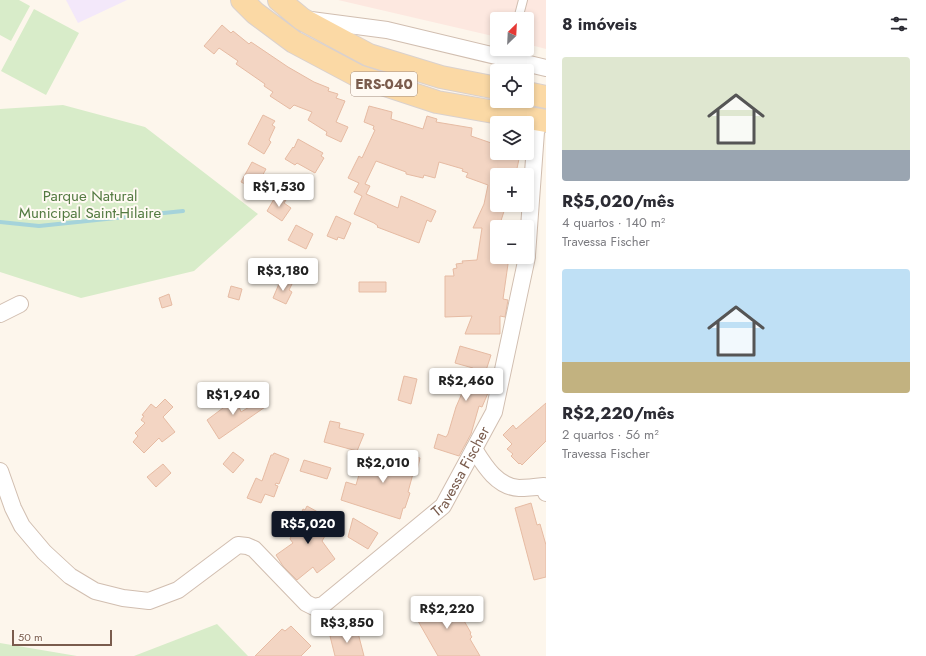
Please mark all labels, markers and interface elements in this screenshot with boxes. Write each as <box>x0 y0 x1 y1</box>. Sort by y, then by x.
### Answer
north arrow <box>490 12 534 56</box>
map controls <box>490 12 534 264</box>
text: 8 imóveis <box>562 12 637 36</box>
icon: filters <box>888 13 910 35</box>
button: locate <box>490 64 534 108</box>
road number: ERS-040 <box>351 72 417 96</box>
icon: home <box>700 83 772 155</box>
button: layers <box>490 116 534 160</box>
button: + <box>490 168 534 212</box>
pin: R$1,530 <box>242 174 316 208</box>
text: R$1,530 <box>253 177 305 196</box>
park label: Parque Natural Municipal Saint-Hilaire <box>19 185 161 224</box>
text: R$5,020/mês <box>562 189 674 213</box>
text: 4 quartos · 140 m² <box>562 213 665 232</box>
button: − <box>490 220 534 264</box>
text: Travessa Fischer <box>562 232 650 251</box>
pin: R$3,180 <box>246 258 320 292</box>
text: R$3,180 <box>257 261 309 280</box>
icon: home <box>700 295 772 367</box>
pin: R$2,460 <box>429 368 503 402</box>
text: R$2,460 <box>438 371 494 390</box>
pin: R$1,940 <box>196 382 270 416</box>
text: R$1,940 <box>206 385 260 404</box>
text: R$2,220/mês <box>562 401 674 425</box>
street label: Travessa Fischer <box>427 421 496 522</box>
text: 2 quartos · 56 m² <box>562 425 659 444</box>
text: Travessa Fischer <box>562 444 650 463</box>
pin: R$2,010 <box>346 450 420 484</box>
text: R$2,010 <box>356 453 410 472</box>
pin: R$5,020 <box>271 511 345 545</box>
text: R$5,020 <box>281 514 335 533</box>
pin: R$2,220 <box>410 596 484 630</box>
text: R$2,220 <box>420 599 474 618</box>
pin: R$3,850 <box>310 610 384 644</box>
text: R$3,850 <box>320 613 374 632</box>
scale bar <box>12 628 112 647</box>
text: 50 m <box>18 629 43 645</box>

